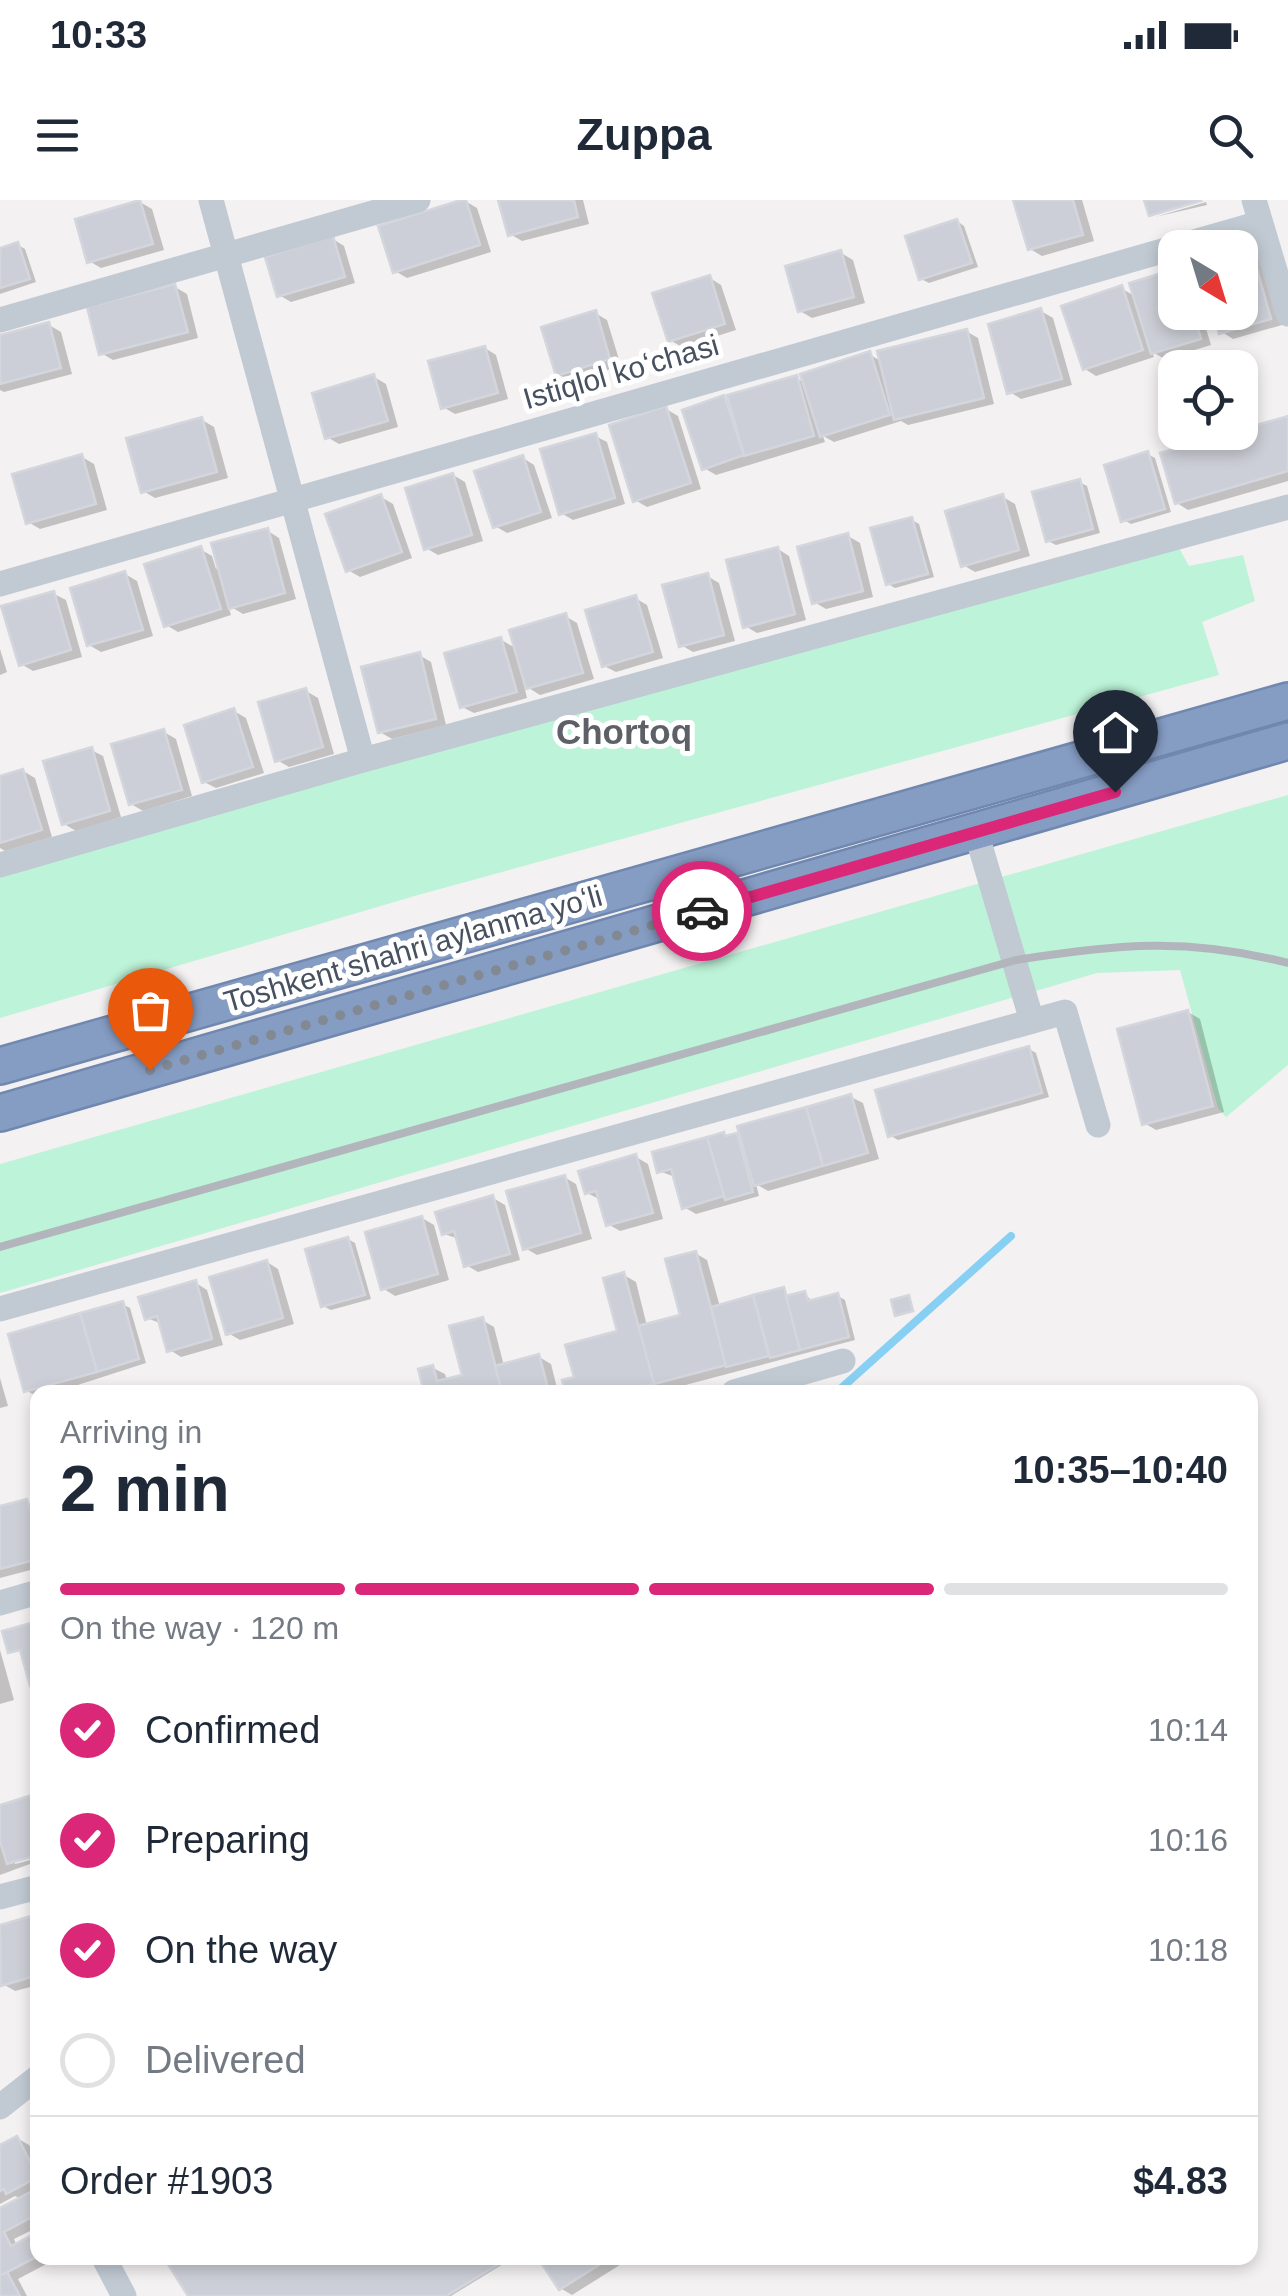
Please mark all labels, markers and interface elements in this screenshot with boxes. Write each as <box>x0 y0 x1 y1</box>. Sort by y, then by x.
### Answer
text: 10:33 <box>50 14 147 56</box>
icon: menu <box>30 108 85 163</box>
icon: search <box>1203 108 1258 163</box>
text: Zuppa <box>577 109 711 160</box>
north arrow <box>1158 230 1258 330</box>
map controls <box>1158 230 1258 450</box>
street label: Istiqlol koʻchasi <box>519 328 722 415</box>
button: locate <box>1158 350 1258 450</box>
pin <box>1073 690 1158 793</box>
icon: home <box>1088 705 1143 760</box>
district label: Chortoq <box>556 712 692 751</box>
courier <box>652 861 752 961</box>
street label: Toshkent shahri aylanma yoʻli <box>220 879 606 1018</box>
icon: car <box>675 884 730 939</box>
pin <box>108 968 193 1071</box>
icon: bag <box>123 983 178 1038</box>
text: Arriving in <box>60 1414 202 1450</box>
text: 10:35–10:40 <box>1012 1449 1228 1491</box>
text: 2 min <box>60 1452 230 1525</box>
text: On the way · 120 m <box>60 1610 339 1646</box>
icon: check <box>60 1703 115 1758</box>
text: Confirmed <box>145 1709 320 1751</box>
text: 10:14 <box>1148 1712 1228 1748</box>
icon: check <box>60 1813 115 1868</box>
text: Preparing <box>145 1819 310 1861</box>
text: 10:16 <box>1148 1822 1228 1858</box>
icon: check <box>60 1923 115 1978</box>
text: On the way <box>145 1929 337 1971</box>
text: 10:18 <box>1148 1932 1228 1968</box>
text: Delivered <box>145 2039 306 2081</box>
text: Order #1903 <box>60 2160 273 2202</box>
text: $4.83 <box>1133 2160 1228 2202</box>

